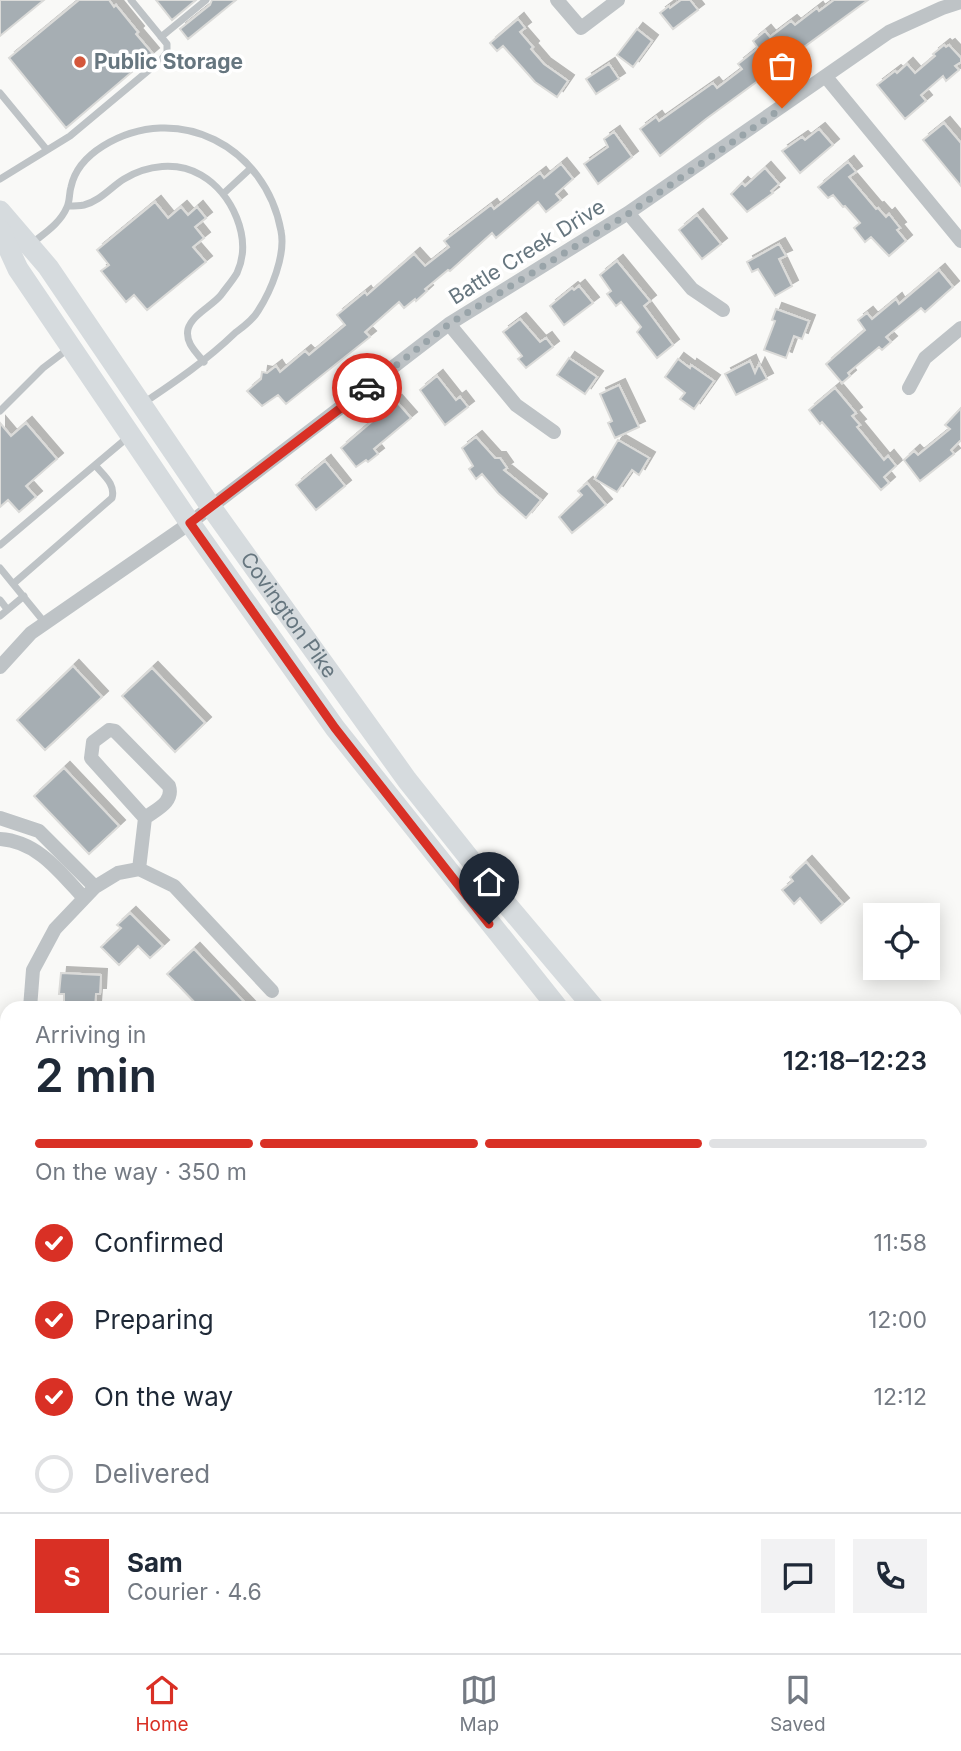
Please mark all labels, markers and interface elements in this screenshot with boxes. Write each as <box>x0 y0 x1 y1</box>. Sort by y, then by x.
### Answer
pin <box>752 36 812 108</box>
icon: bag <box>763 47 801 85</box>
place label: Public Storage <box>94 49 243 74</box>
marker: Public Storage <box>72 54 88 70</box>
street label: Battle Creek Drive <box>444 194 609 310</box>
courier <box>332 353 402 423</box>
icon: car <box>348 369 386 407</box>
street label: Covington Pike <box>235 547 343 683</box>
pin <box>459 852 519 924</box>
icon: home <box>470 863 508 901</box>
map controls <box>863 903 940 980</box>
button: locate <box>863 903 940 980</box>
text: Arriving in <box>35 1021 146 1049</box>
text: 12:18–12:23 <box>783 1045 927 1076</box>
text: 2 min <box>35 1047 157 1103</box>
text: On the way · 350 m <box>35 1158 247 1186</box>
icon: check <box>35 1224 73 1262</box>
text: Confirmed <box>94 1227 224 1258</box>
text: 11:58 <box>873 1229 927 1257</box>
icon: check <box>35 1301 73 1339</box>
text: Preparing <box>94 1304 214 1335</box>
text: 12:00 <box>868 1306 927 1334</box>
icon: check <box>35 1378 73 1416</box>
text: On the way <box>94 1381 233 1412</box>
text: 12:12 <box>874 1383 927 1411</box>
text: Delivered <box>94 1458 210 1489</box>
button: chat <box>761 1539 835 1613</box>
button: phone <box>853 1539 927 1613</box>
text: Sam <box>127 1547 183 1578</box>
text: S <box>63 1561 81 1592</box>
text: Courier · 4.6 <box>127 1578 262 1606</box>
tab: Home <box>135 1671 189 1736</box>
tab: Map <box>460 1671 499 1736</box>
tab: Saved <box>770 1671 826 1736</box>

